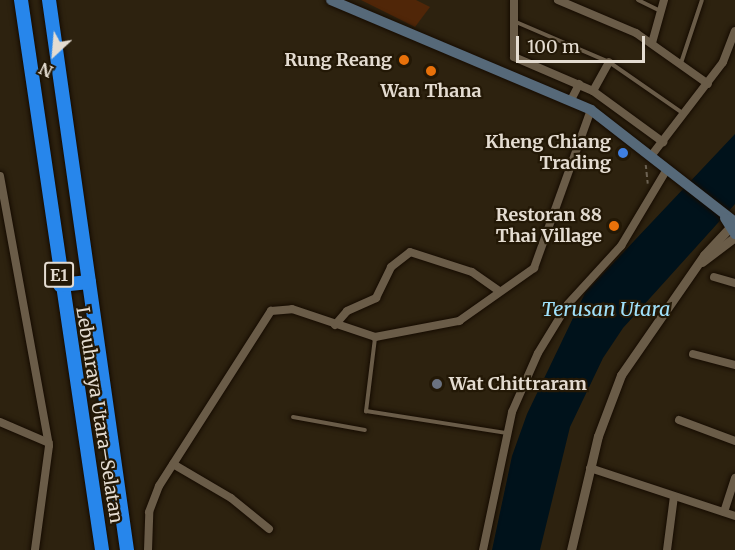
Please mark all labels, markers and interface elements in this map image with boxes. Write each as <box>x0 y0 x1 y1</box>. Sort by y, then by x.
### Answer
north arrow <box>24 24 84 84</box>
scale bar <box>519 24 648 62</box>
text: 100 m <box>527 35 580 58</box>
place label: Rung Reang <box>284 49 392 71</box>
marker: Rung Reang <box>397 53 411 67</box>
text: N <box>36 58 56 82</box>
marker: Wan Thana <box>424 64 438 78</box>
place label: Wan Thana <box>380 80 482 102</box>
place label: Kheng Chiang Trading <box>485 132 611 174</box>
marker: Kheng Chiang Trading <box>616 146 630 160</box>
place label: Restoran 88 Thai Village <box>496 205 602 248</box>
marker: Restoran 88 Thai Village <box>607 219 621 233</box>
road number: E1 <box>44 262 74 288</box>
water label: Terusan Utara <box>542 296 670 320</box>
street label: Lebuhraya Utara–Selatan <box>71 305 127 525</box>
place label: Wat Chittraram <box>449 373 587 395</box>
marker: Wat Chittraram <box>430 377 444 391</box>

